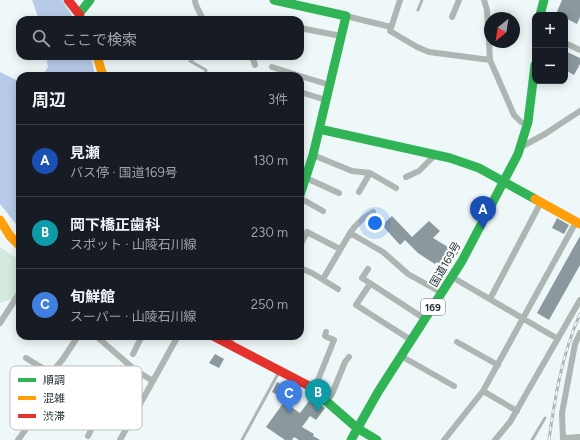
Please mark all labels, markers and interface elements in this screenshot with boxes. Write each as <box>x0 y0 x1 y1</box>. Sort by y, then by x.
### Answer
north arrow <box>484 12 520 48</box>
map controls <box>532 12 568 84</box>
button: + <box>532 12 568 48</box>
search box <box>16 16 304 60</box>
icon: search <box>30 27 52 49</box>
text: ここで検索 <box>62 31 137 49</box>
button: − <box>532 48 568 84</box>
text: 周辺 <box>32 90 66 110</box>
text: 3件 <box>268 92 288 107</box>
text: 見瀬 <box>70 144 100 162</box>
text: A <box>40 153 50 168</box>
text: 130 m <box>253 153 288 168</box>
text: バス停 · 国道169号 <box>70 165 178 180</box>
pin: A <box>470 196 496 229</box>
your location <box>365 213 385 233</box>
text: 岡下橋正歯科 <box>70 216 160 234</box>
text: B <box>41 225 49 240</box>
text: 230 m <box>251 225 288 240</box>
text: スポット · 山陵石川線 <box>70 237 197 252</box>
street label: 国道169号 <box>427 239 464 289</box>
text: 旬鮮館 <box>70 288 115 306</box>
text: C <box>40 297 50 312</box>
text: 250 m <box>251 297 288 312</box>
road number: 169 <box>421 299 445 315</box>
text: スーパー · 山陵石川線 <box>70 309 197 324</box>
legend <box>10 366 142 430</box>
text: 順調 <box>43 374 65 387</box>
pin: B <box>305 379 331 412</box>
pin: C <box>276 380 302 413</box>
text: 混雑 <box>43 392 65 405</box>
text: 渋滞 <box>43 410 65 423</box>

